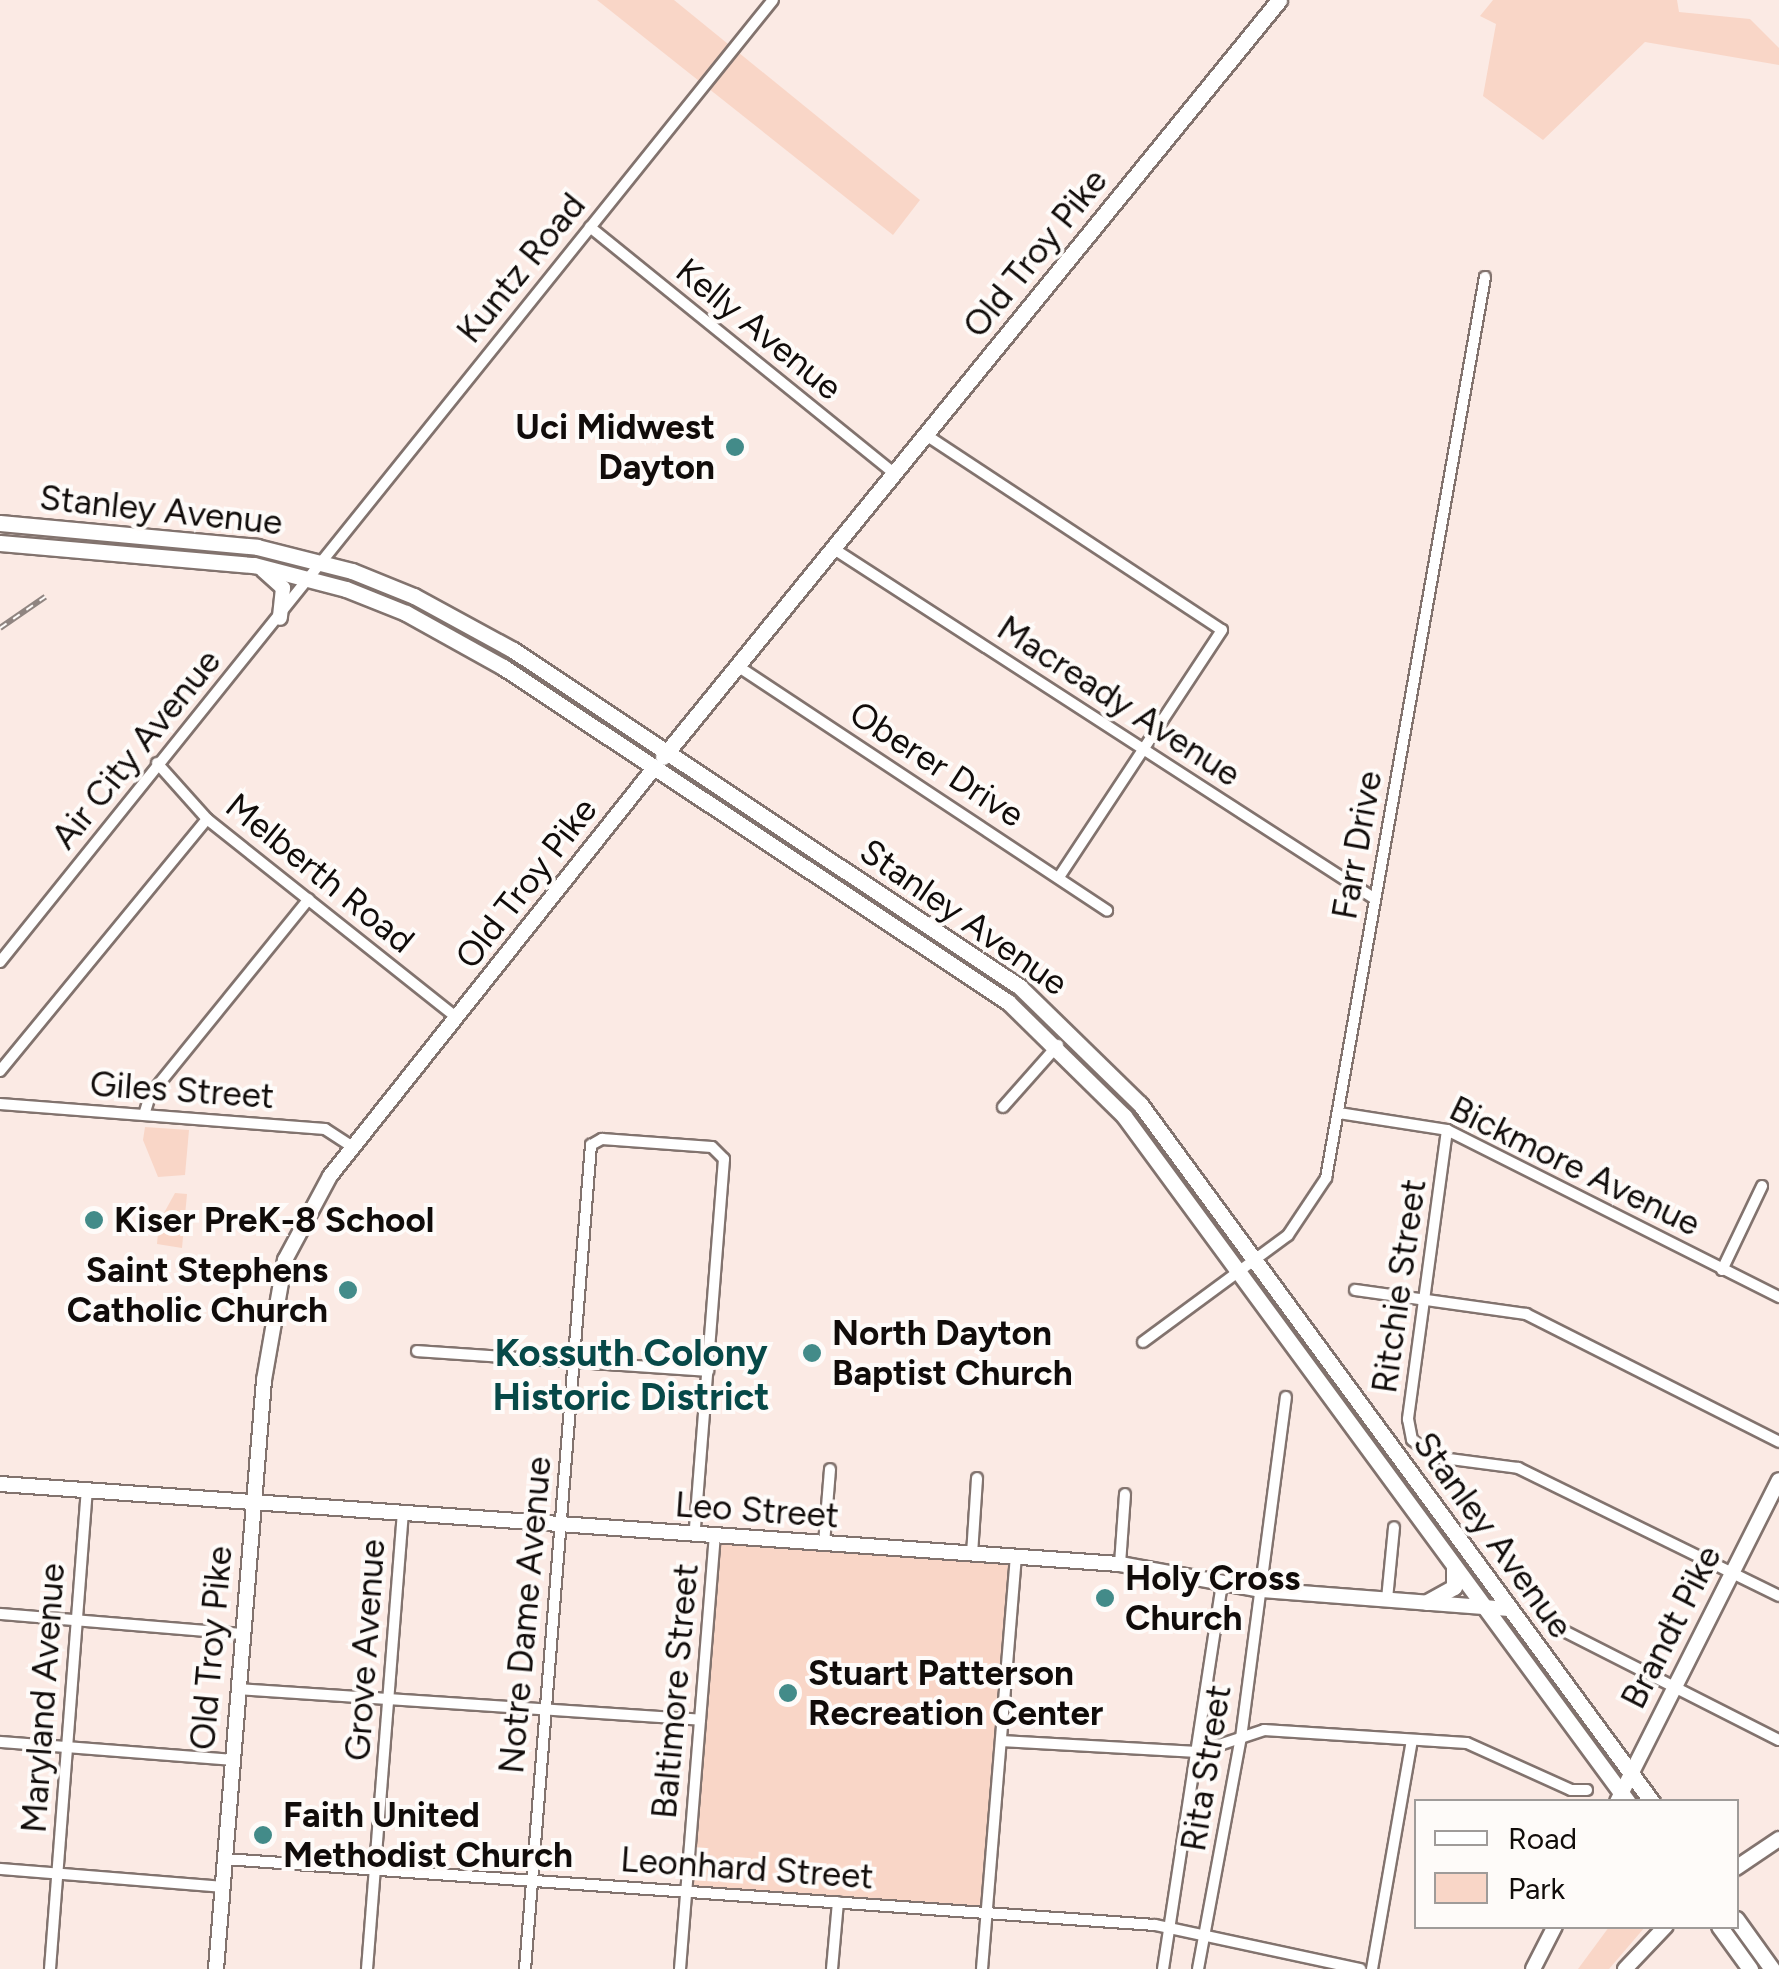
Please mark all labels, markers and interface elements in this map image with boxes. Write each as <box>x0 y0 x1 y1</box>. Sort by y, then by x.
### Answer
street label: Old Troy Pike <box>954 160 1116 346</box>
street label: Kuntz Road <box>448 185 594 351</box>
street label: Kelly Avenue <box>668 249 850 409</box>
place label: Uci Midwest Dayton <box>515 406 715 488</box>
marker: Uci Midwest Dayton <box>724 436 746 458</box>
street label: Stanley Avenue <box>38 476 284 544</box>
street label: Macready Avenue <box>990 607 1248 795</box>
street label: Air City Avenue <box>43 641 229 857</box>
street label: Oberer Drive <box>842 692 1032 836</box>
street label: Farr Drive <box>1323 768 1391 922</box>
street label: Melberth Road <box>217 784 423 962</box>
street label: Old Troy Pike <box>446 789 606 977</box>
street label: Stanley Avenue <box>852 830 1076 1004</box>
street label: Giles Street <box>89 1063 275 1117</box>
street label: Bickmore Avenue <box>1443 1087 1707 1245</box>
street label: Ritchie Street <box>1363 1176 1435 1396</box>
place label: Kiser PreK-8 School <box>114 1199 434 1241</box>
marker: Kiser PreK-8 School <box>83 1209 105 1231</box>
place label: Saint Stephens Catholic Church <box>67 1249 328 1331</box>
marker: Saint Stephens Catholic Church <box>337 1279 359 1301</box>
place label: North Dayton Baptist Church <box>832 1312 1073 1394</box>
district label: Kossuth Colony Historic District <box>492 1331 770 1420</box>
marker: North Dayton Baptist Church <box>801 1342 823 1364</box>
street label: Stanley Avenue <box>1404 1424 1582 1646</box>
street label: Notre Dame Avenue <box>490 1455 560 1775</box>
street label: Leo Street <box>674 1483 840 1537</box>
street label: Grove Avenue <box>336 1538 394 1762</box>
street label: Brandt Pike <box>1612 1539 1730 1715</box>
street label: Old Troy Pike <box>181 1544 241 1752</box>
place label: Holy Cross Church <box>1125 1557 1300 1639</box>
street label: Maryland Avenue <box>13 1562 73 1834</box>
street label: Baltimore Street <box>643 1562 707 1820</box>
marker: Holy Cross Church <box>1094 1587 1116 1609</box>
place label: Stuart Patterson Recreation Center <box>808 1652 1103 1734</box>
marker: Stuart Patterson Recreation Center <box>777 1682 799 1704</box>
street label: Rita Street <box>1172 1682 1240 1854</box>
place label: Faith United Methodist Church <box>283 1794 573 1876</box>
legend <box>1414 1799 1739 1929</box>
text: Road <box>1508 1820 1577 1857</box>
marker: Faith United Methodist Church <box>252 1824 274 1846</box>
street label: Leonhard Street <box>619 1838 875 1898</box>
text: Park <box>1508 1870 1565 1907</box>

